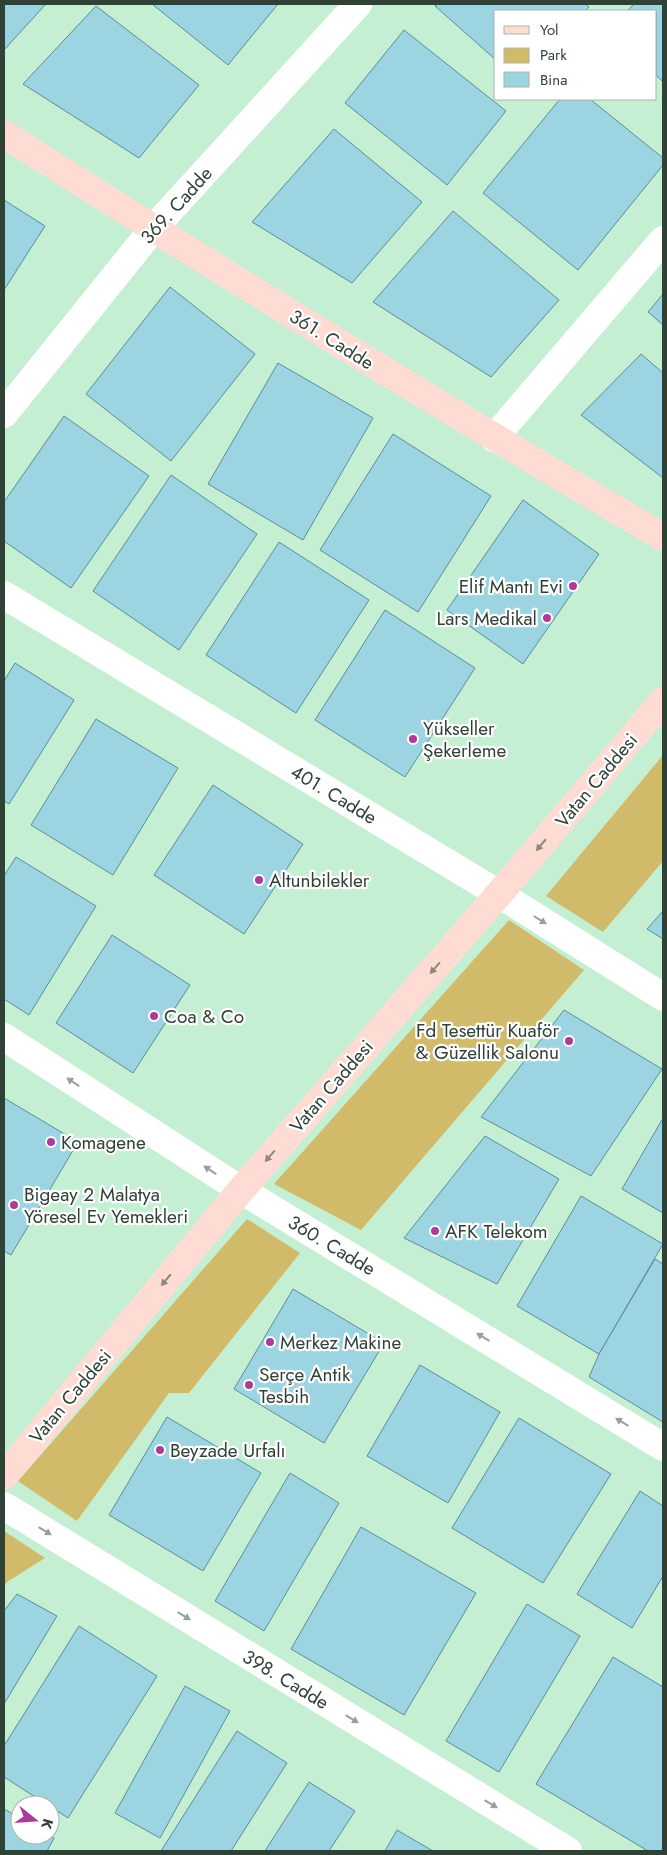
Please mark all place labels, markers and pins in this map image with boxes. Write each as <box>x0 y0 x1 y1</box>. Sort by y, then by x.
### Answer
place label: Elif Mantı Evi <box>459 573 563 600</box>
marker: Elif Mantı Evi <box>567 580 579 592</box>
place label: Lars Medikal <box>437 605 537 632</box>
marker: Lars Medikal <box>541 612 553 624</box>
place label: Yükseller Şekerleme <box>423 715 507 764</box>
marker: Yükseller Şekerleme <box>407 733 419 745</box>
place label: Altunbilekler <box>269 867 370 894</box>
marker: Altunbilekler <box>253 874 265 886</box>
place label: Coa & Co <box>164 1003 244 1030</box>
marker: Coa & Co <box>148 1010 160 1022</box>
place label: Fd Tesettür Kuaför & Güzellik Salonu <box>416 1017 559 1066</box>
marker: Fd Tesettür Kuaför & Güzellik Salonu <box>563 1035 575 1047</box>
place label: Komagene <box>61 1129 146 1156</box>
marker: Komagene <box>45 1136 57 1148</box>
place label: Bigeay 2 Malatya Yöresel Ev Yemekleri <box>24 1181 188 1230</box>
marker: Bigeay 2 Malatya Yöresel Ev Yemekleri <box>8 1199 20 1211</box>
place label: AFK Telekom <box>445 1218 548 1245</box>
marker: AFK Telekom <box>429 1225 441 1237</box>
place label: Merkez Makine <box>280 1329 402 1356</box>
marker: Merkez Makine <box>264 1336 276 1348</box>
place label: Serçe Antik Tesbih <box>259 1361 351 1410</box>
marker: Serçe Antik Tesbih <box>243 1379 255 1391</box>
place label: Beyzade Urfalı <box>170 1437 286 1464</box>
marker: Beyzade Urfalı <box>154 1444 166 1456</box>

